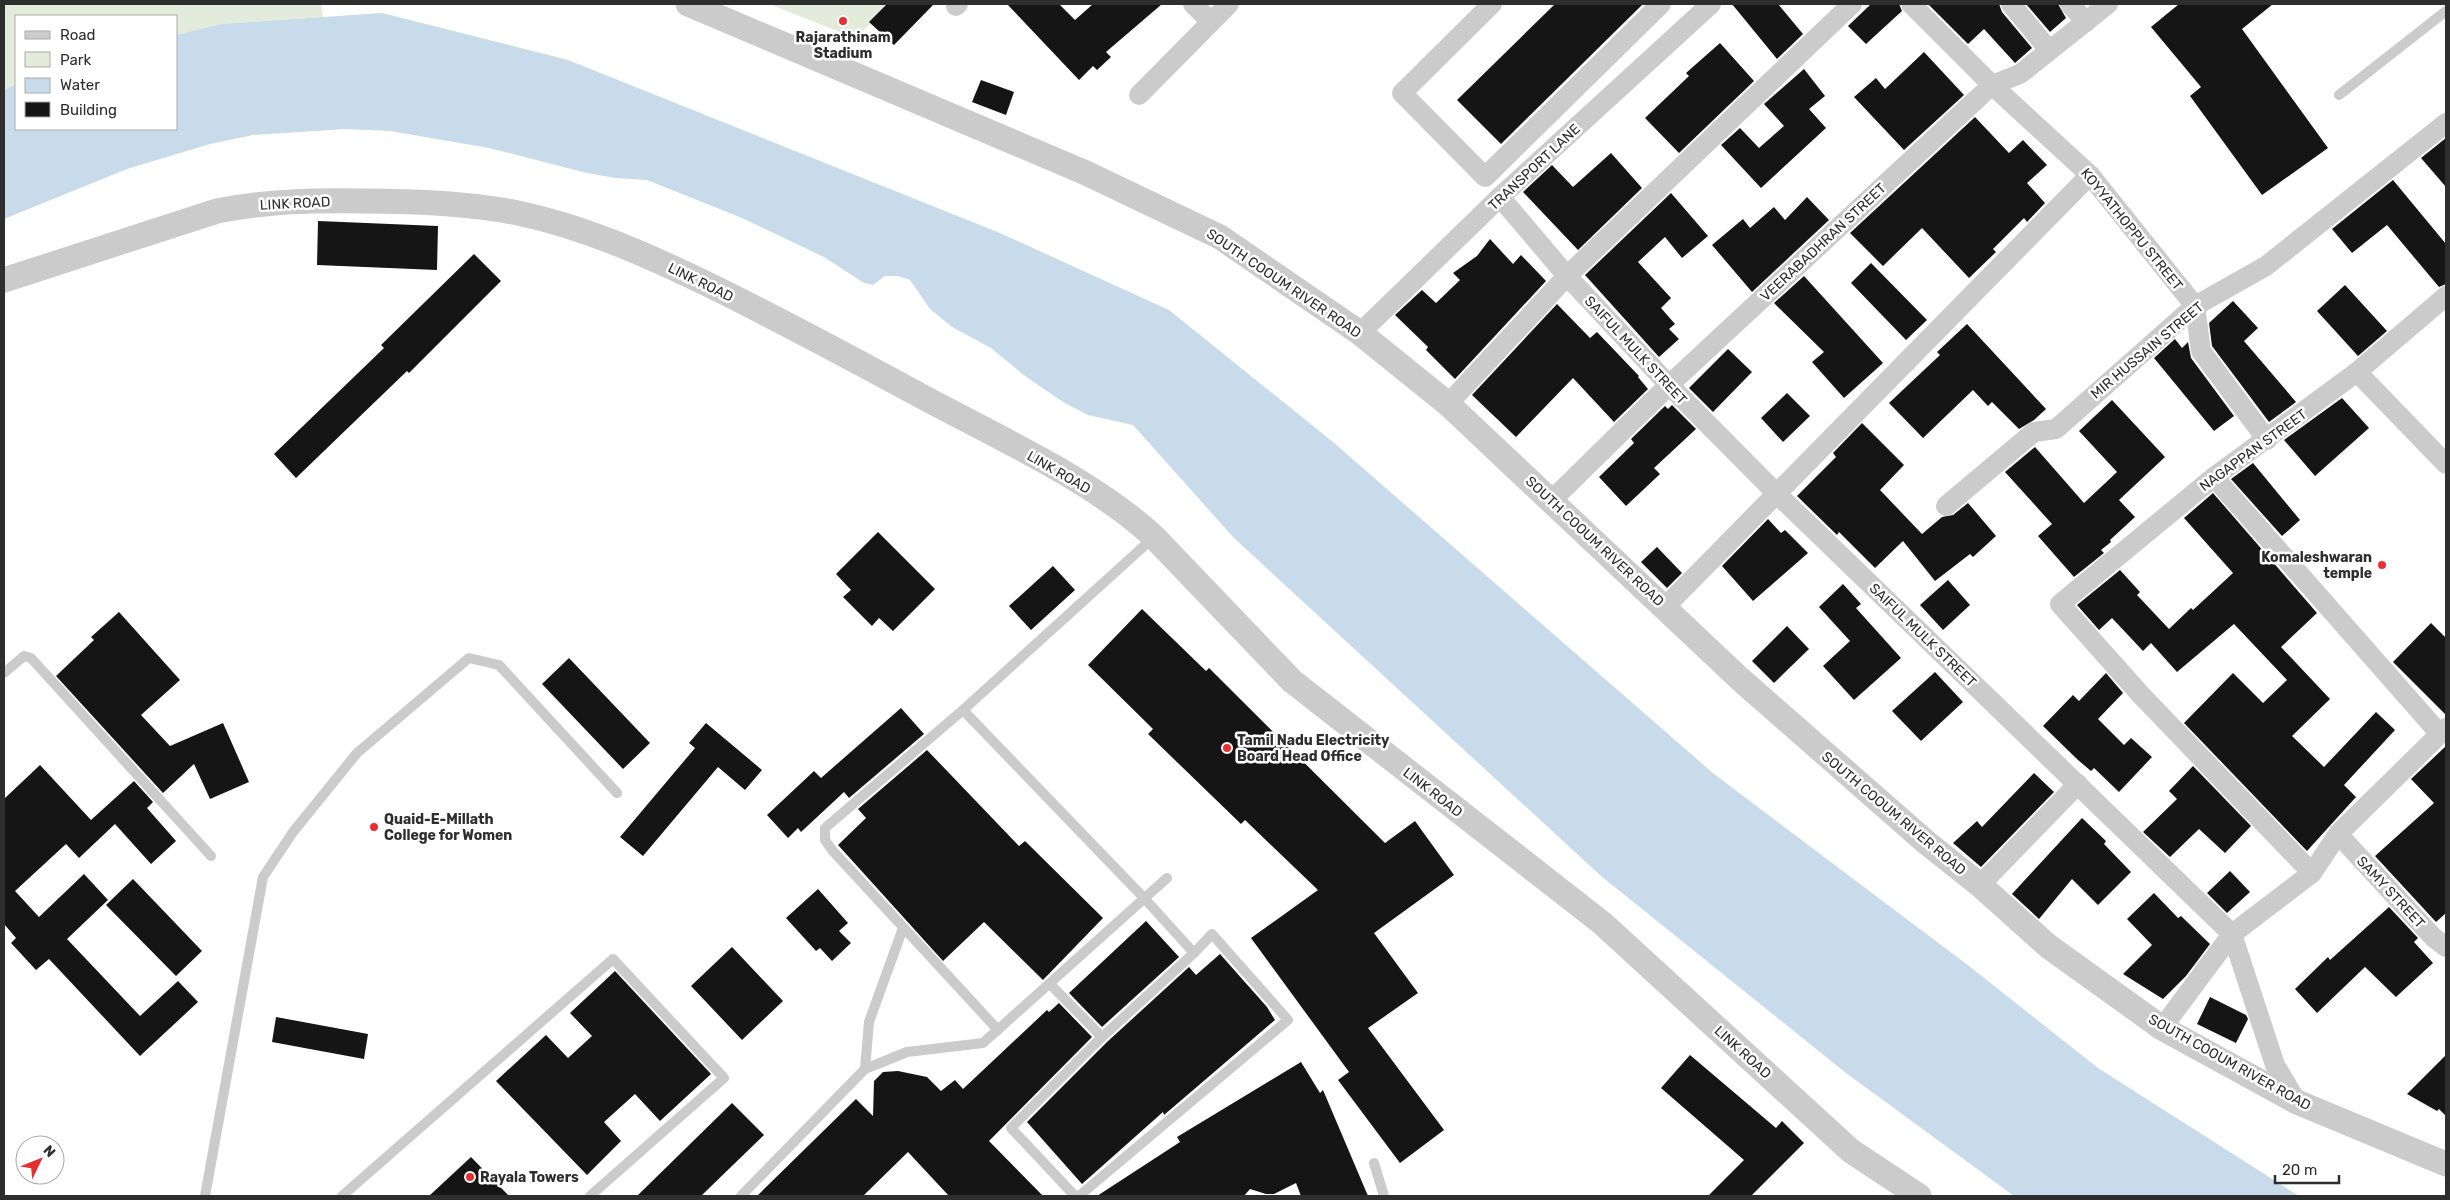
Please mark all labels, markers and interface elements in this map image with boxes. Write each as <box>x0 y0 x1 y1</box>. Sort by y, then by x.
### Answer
legend <box>15 15 178 130</box>
marker: Rajarathinam Stadium <box>837 15 849 27</box>
text: Road <box>60 26 96 44</box>
place label: Rajarathinam Stadium <box>795 29 891 62</box>
text: Park <box>60 51 91 69</box>
text: Water <box>60 76 100 94</box>
text: Building <box>60 101 117 119</box>
street label: TRANSPORT LANE <box>1485 120 1584 214</box>
street label: KOYYATHOPPU STREET <box>2077 165 2186 294</box>
street label: VEERABADHRAN STREET <box>1757 180 1890 305</box>
street label: LINK ROAD <box>259 193 331 214</box>
street label: SOUTH COOUM RIVER ROAD <box>1203 225 1364 342</box>
street label: LINK ROAD <box>665 259 736 306</box>
street label: SAIFUL MULK STREET <box>1581 293 1690 408</box>
street label: MIR HUSSAIN STREET <box>2087 298 2207 403</box>
street label: NAGAPPAN STREET <box>2196 406 2310 495</box>
street label: LINK ROAD <box>1024 447 1094 497</box>
street label: SOUTH COOUM RIVER ROAD <box>1522 473 1667 610</box>
place label: Komaleshwaran temple <box>2261 549 2372 582</box>
marker: Komaleshwaran temple <box>2376 559 2388 571</box>
street label: SAIFUL MULK STREET <box>1866 580 1980 691</box>
place label: Tamil Nadu Electricity Board Head Office <box>1237 732 1390 765</box>
marker: Tamil Nadu Electricity Board Head Office <box>1221 742 1233 754</box>
street label: SOUTH COOUM RIVER ROAD <box>1818 748 1969 879</box>
street label: LINK ROAD <box>1400 764 1466 821</box>
place label: Quaid-E-Millath College for Women <box>384 811 512 844</box>
marker: Quaid-E-Millath College for Women <box>368 821 380 833</box>
street label: SAMY STREET <box>2353 853 2428 932</box>
street label: SOUTH COOUM RIVER ROAD <box>2146 1011 2314 1114</box>
street label: LINK ROAD <box>1711 1022 1775 1082</box>
north arrow <box>15 1135 65 1185</box>
text: N <box>39 1142 59 1161</box>
scale bar <box>2275 1152 2339 1184</box>
text: 20 m <box>2282 1161 2317 1179</box>
place label: Rayala Towers <box>480 1169 579 1186</box>
marker: Rayala Towers <box>464 1171 476 1183</box>

